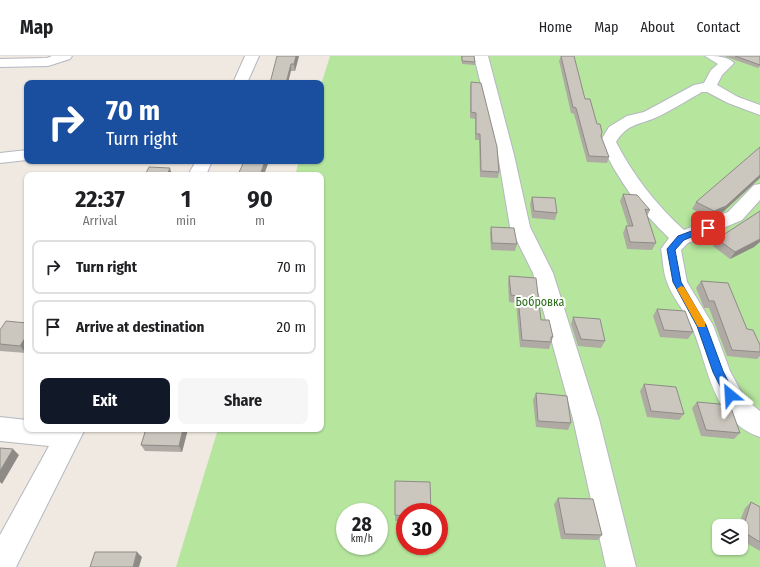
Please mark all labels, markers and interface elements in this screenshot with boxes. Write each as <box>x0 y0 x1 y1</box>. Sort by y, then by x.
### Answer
text: Map <box>20 16 53 39</box>
text: Home <box>539 19 572 36</box>
text: Map <box>594 19 618 36</box>
text: About <box>640 19 675 36</box>
text: Contact <box>697 19 740 36</box>
text: 70 m <box>106 94 160 127</box>
icon: right <box>40 96 92 148</box>
text: Turn right <box>106 128 178 150</box>
text: 22:37 <box>75 185 125 213</box>
text: 1 <box>181 185 191 213</box>
text: 90 <box>247 185 273 213</box>
pin <box>691 211 725 245</box>
text: Arrival <box>83 213 117 228</box>
text: min <box>176 213 196 228</box>
text: m <box>255 213 265 228</box>
icon: arrive <box>697 217 719 239</box>
icon: right <box>42 256 64 278</box>
text: Turn right <box>76 258 137 276</box>
text: 70 m <box>277 258 306 276</box>
park label: Бобровка <box>516 295 565 309</box>
icon: arrive <box>42 316 64 338</box>
text: Arrive at destination <box>76 318 204 336</box>
text: 20 m <box>277 318 306 336</box>
position arrow <box>709 374 751 416</box>
button: Exit <box>40 378 170 424</box>
button: Share <box>178 378 308 424</box>
speed limit sign: 30 <box>396 503 448 555</box>
text: 28 <box>352 512 372 536</box>
map controls <box>712 519 748 555</box>
button: layers <box>712 519 748 555</box>
text: km/h <box>351 533 373 545</box>

